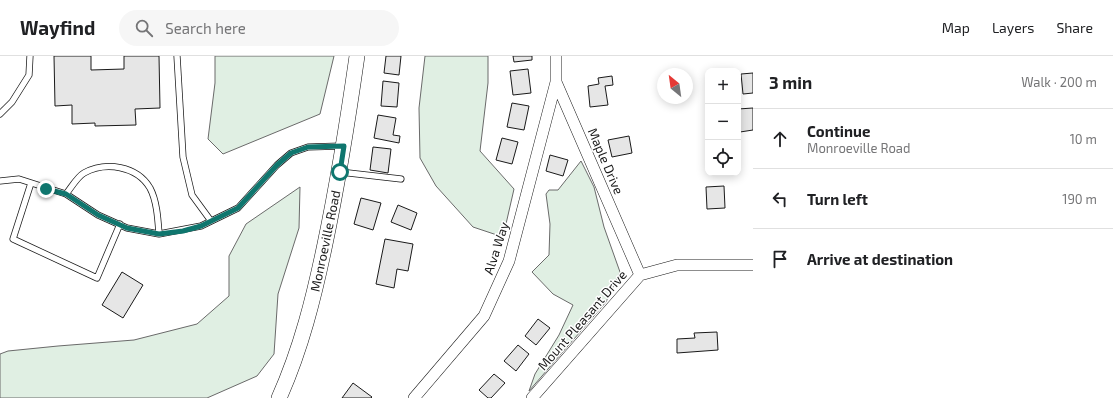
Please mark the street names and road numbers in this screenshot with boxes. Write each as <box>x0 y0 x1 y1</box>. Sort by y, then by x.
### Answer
street label: Maple Drive <box>585 125 627 197</box>
street label: Monroeville Road <box>306 189 344 293</box>
street label: Alva Way <box>480 219 512 276</box>
street label: Mount Pleasant Drive <box>534 267 630 373</box>

